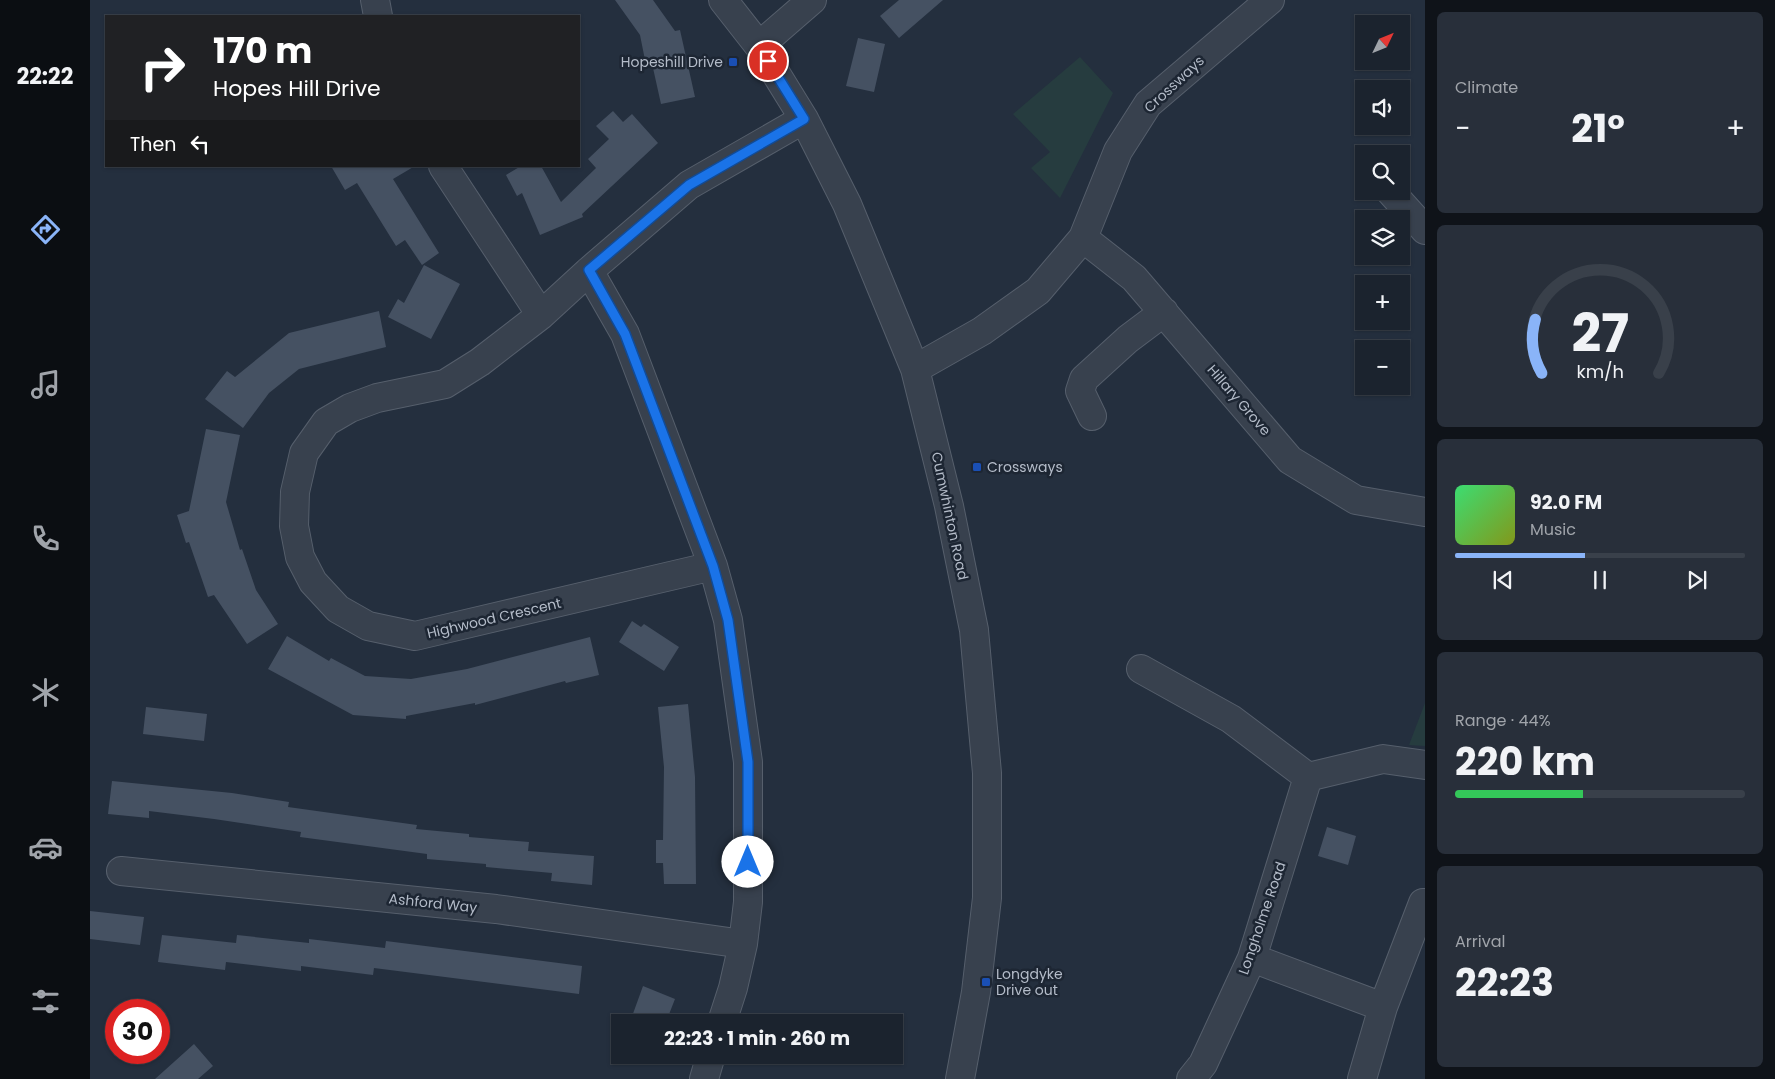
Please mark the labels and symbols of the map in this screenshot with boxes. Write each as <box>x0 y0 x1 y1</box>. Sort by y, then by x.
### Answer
north arrow <box>1355 15 1410 70</box>
pin <box>747 40 789 82</box>
street label: Crossways <box>1139 51 1209 117</box>
place label: Hopeshill Drive <box>621 52 723 72</box>
marker: Hopeshill Drive <box>727 56 739 68</box>
street label: Hillary Grove <box>1203 360 1276 440</box>
street label: Cumwhinton Road <box>927 450 973 582</box>
place label: Crossways <box>987 457 1063 477</box>
marker: Crossways <box>971 461 983 473</box>
street label: Highwood Crescent <box>425 593 563 643</box>
position arrow <box>721 835 773 887</box>
street label: Longholme Road <box>1233 859 1291 977</box>
street label: Ashford Way <box>388 888 478 918</box>
place label: Longdyke Drive out <box>996 964 1063 1000</box>
marker: Longdyke Drive out <box>980 976 992 988</box>
speed limit sign: 30 <box>105 999 170 1064</box>

